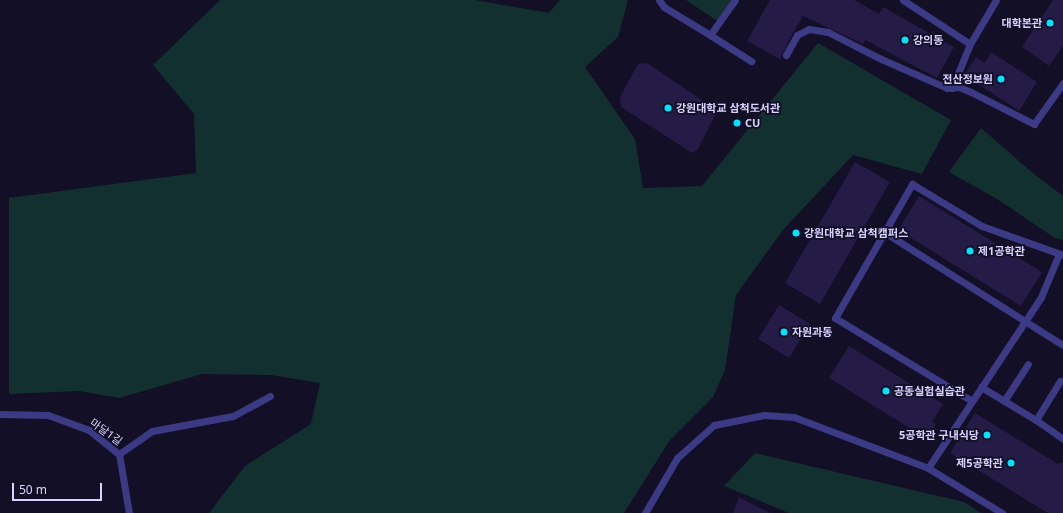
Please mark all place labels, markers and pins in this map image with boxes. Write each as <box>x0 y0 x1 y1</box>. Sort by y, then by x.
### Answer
place label: 대학본관 <box>1002 16 1042 30</box>
marker: 대학본관 <box>1045 18 1055 28</box>
place label: 강의동 <box>913 33 943 47</box>
marker: 강의동 <box>900 35 910 45</box>
place label: 전산정보원 <box>942 72 993 86</box>
marker: 전산정보원 <box>996 74 1006 84</box>
place label: 강원대학교 삼척도서관 <box>676 101 780 115</box>
marker: 강원대학교 삼척도서관 <box>663 103 673 113</box>
place label: CU <box>745 116 760 130</box>
marker: CU <box>732 118 742 128</box>
place label: 강원대학교 삼척캠퍼스 <box>804 226 908 240</box>
marker: 강원대학교 삼척캠퍼스 <box>791 228 801 238</box>
place label: 제1공학관 <box>978 244 1025 258</box>
marker: 제1공학관 <box>965 246 975 256</box>
place label: 자원과동 <box>792 325 832 339</box>
marker: 자원과동 <box>779 327 789 337</box>
place label: 공동실험실습관 <box>894 384 965 398</box>
marker: 공동실험실습관 <box>881 386 891 396</box>
place label: 5공학관 구내식당 <box>899 428 979 442</box>
marker: 5공학관 구내식당 <box>982 430 992 440</box>
place label: 제5공학관 <box>956 456 1003 470</box>
marker: 제5공학관 <box>1006 458 1016 468</box>

